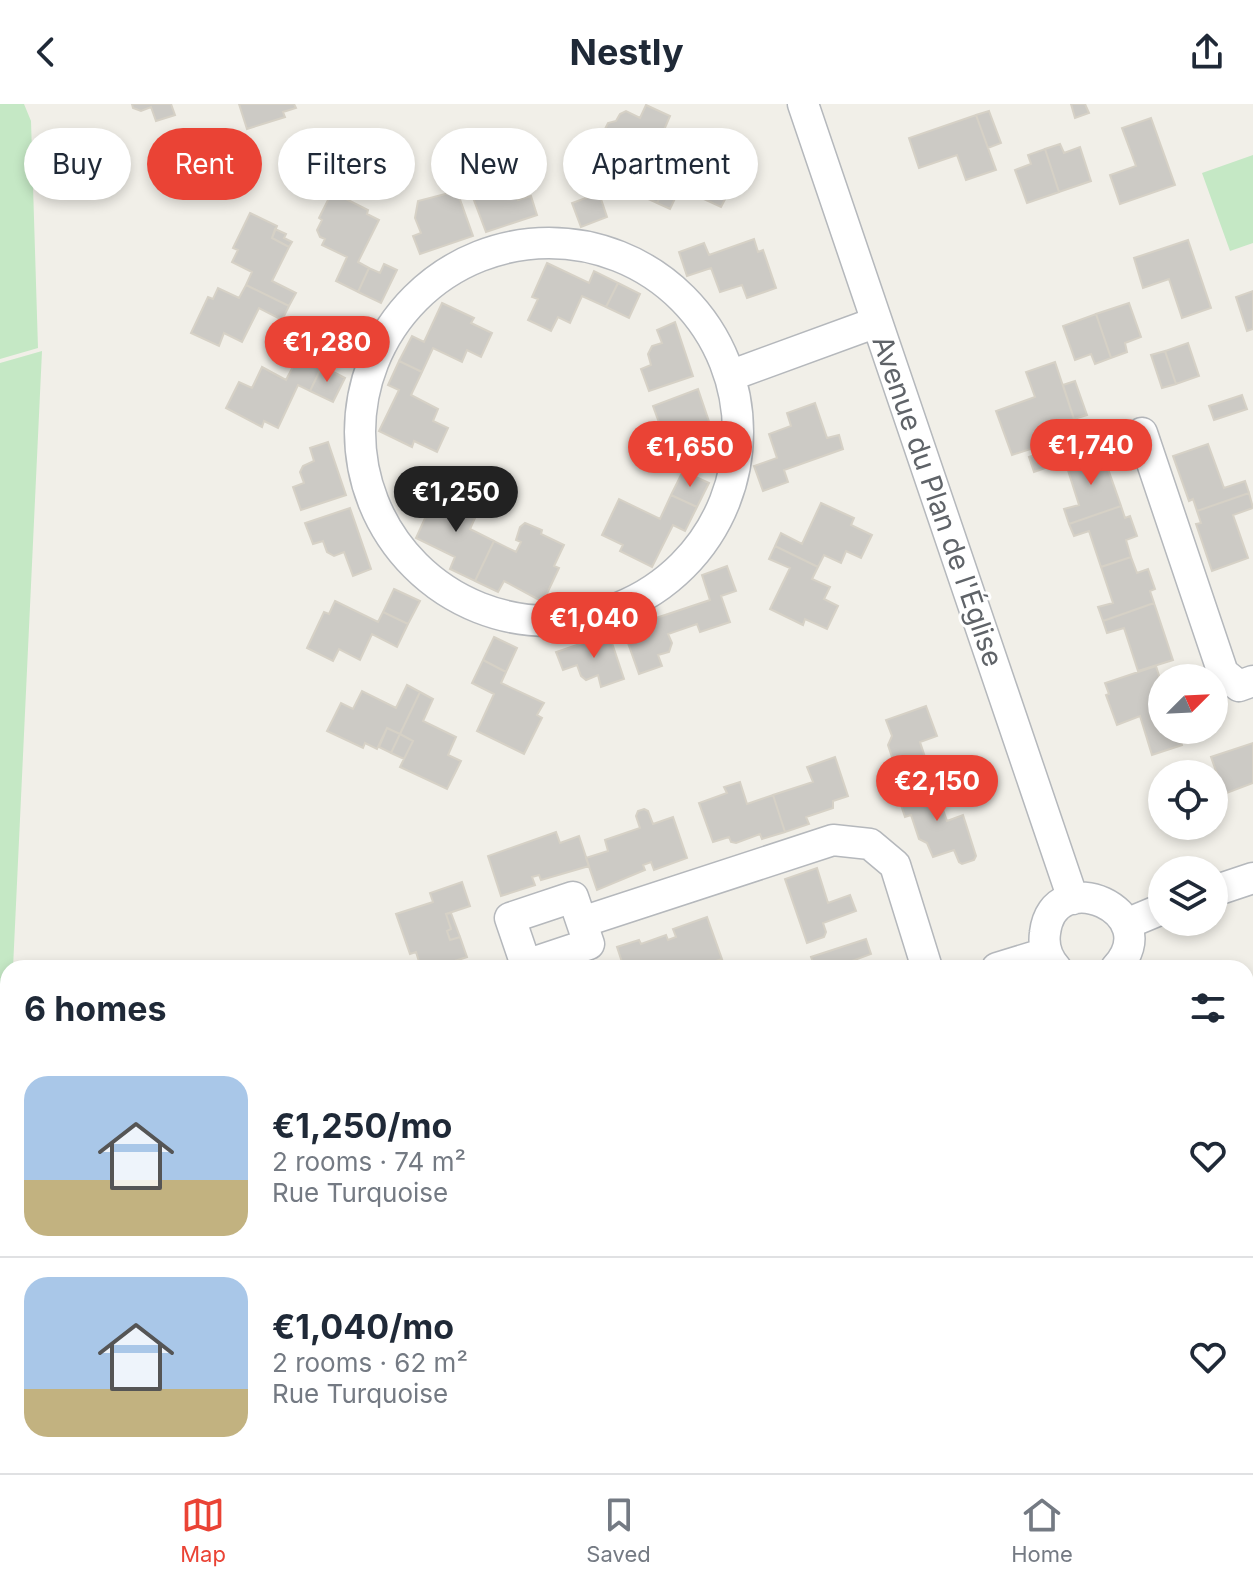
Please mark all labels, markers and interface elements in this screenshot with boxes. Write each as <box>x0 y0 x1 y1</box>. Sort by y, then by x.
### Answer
icon: back <box>24 30 68 74</box>
text: Nestly <box>569 30 684 74</box>
icon: share <box>1185 30 1229 74</box>
chip: Buy <box>24 128 131 200</box>
chip: Rent <box>147 128 262 200</box>
chip: Filters <box>278 128 415 200</box>
chip: New <box>431 128 547 200</box>
chip: Apartment <box>563 128 758 200</box>
pin: €1,280 <box>262 316 392 384</box>
text: €1,280 <box>283 326 371 357</box>
street label: Avenue du Plan de l'Église <box>865 331 1012 671</box>
pin: €1,740 <box>1026 419 1156 487</box>
pin: €1,650 <box>625 421 755 489</box>
text: €1,740 <box>1048 429 1134 460</box>
text: €1,650 <box>646 431 734 462</box>
pin: €1,250 <box>391 466 521 534</box>
text: €1,250 <box>412 476 500 507</box>
pin: €1,040 <box>529 592 659 660</box>
text: €1,040 <box>549 602 639 633</box>
north arrow <box>1148 664 1228 744</box>
map controls <box>1148 664 1228 936</box>
pin: €2,150 <box>872 755 1002 823</box>
button: locate <box>1148 760 1228 840</box>
text: €2,150 <box>894 765 980 796</box>
button: layers <box>1148 856 1228 936</box>
icon: filters <box>1186 986 1230 1030</box>
text: 6 homes <box>24 988 166 1029</box>
text: €1,250/mo <box>272 1105 452 1146</box>
icon: home <box>88 1108 184 1204</box>
icon: heart <box>1186 1134 1230 1178</box>
text: 2 rooms · 74 m² <box>272 1146 466 1177</box>
text: Rue Turquoise <box>272 1177 448 1208</box>
text: €1,040/mo <box>272 1306 454 1347</box>
icon: home <box>88 1309 184 1405</box>
icon: heart <box>1186 1335 1230 1379</box>
text: 2 rooms · 62 m² <box>272 1347 468 1378</box>
text: Rue Turquoise <box>272 1378 448 1409</box>
tab: Map <box>180 1493 226 1567</box>
tab: Saved <box>586 1493 651 1567</box>
tab: Home <box>1011 1493 1073 1567</box>

